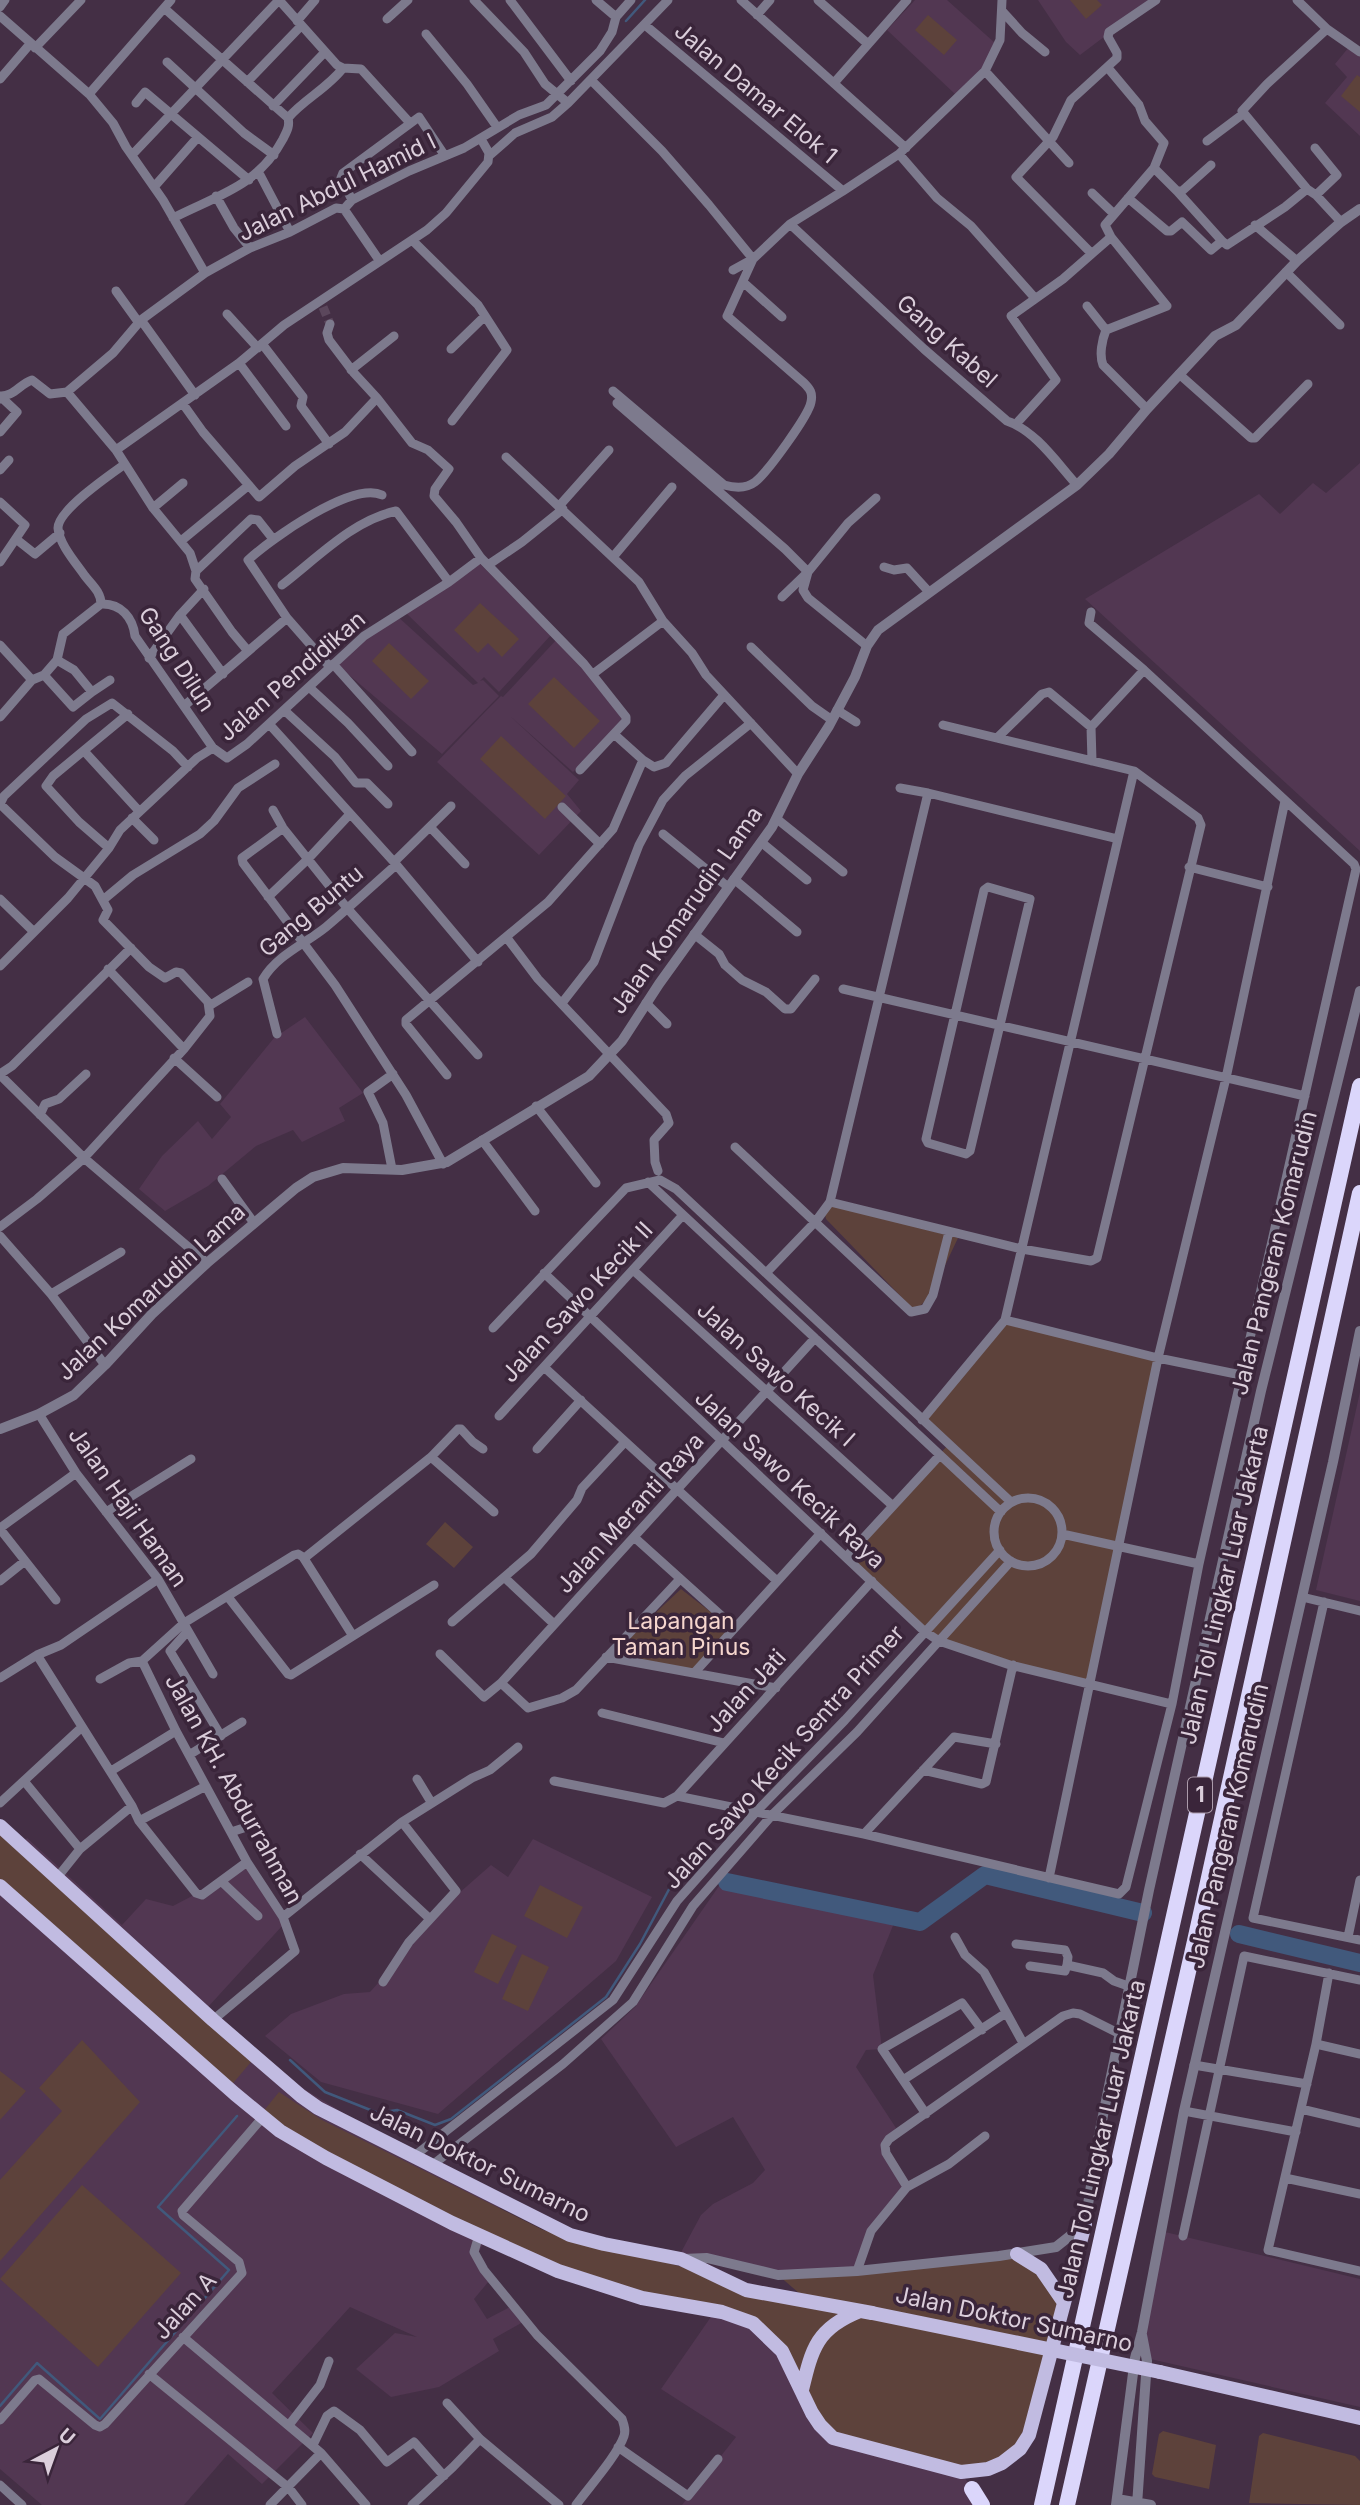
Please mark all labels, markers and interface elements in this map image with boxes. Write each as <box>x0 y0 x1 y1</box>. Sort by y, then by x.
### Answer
street label: Jalan Damar Elok 1 <box>669 17 843 169</box>
street label: Jalan Abdul Hamid I <box>233 127 441 247</box>
street label: Gang Kabel <box>891 289 1003 393</box>
street label: Gang Dilun <box>133 601 221 717</box>
street label: Jalan Pendidikan <box>213 605 371 747</box>
street label: Jalan Komarudin Lama <box>604 801 768 1019</box>
street label: Gang Buntu <box>253 859 369 963</box>
street label: Jalan Pangeran Komarudin <box>1225 1108 1323 1398</box>
street label: Jalan Komarudin Lama <box>51 1198 251 1386</box>
street label: Jalan Sawo Kecik II <box>495 1216 659 1388</box>
street label: Jalan Sawo Kecik I <box>691 1296 861 1452</box>
street label: Jalan Sawo Kecik Raya <box>689 1384 891 1574</box>
street label: Jalan Haji Haman <box>62 1422 194 1592</box>
street label: Jalan Tol Lingkar Luar Jakarta <box>1174 1423 1274 1747</box>
street label: Jalan Meranti Raya <box>551 1427 709 1599</box>
park label: Lapangan Taman Pinus <box>612 1607 750 1661</box>
street label: Jalan Sawo Kecik Sentra Primer <box>658 1619 910 1895</box>
street label: Jalan Jati <box>700 1644 792 1738</box>
street label: Jalan KH. Abdurrahman <box>159 1669 309 1909</box>
street label: Jalan Pangeran Komarudin <box>1182 1681 1274 1971</box>
road number: 1 <box>1188 1778 1212 1812</box>
street label: Jalan Tol Lingkar Luar Jakarta <box>1051 1977 1151 2301</box>
street label: Jalan Doktor Sumarno <box>365 2097 595 2229</box>
street label: Jalan A <box>148 2267 222 2345</box>
street label: Jalan Doktor Sumarno <box>893 2280 1135 2358</box>
north arrow <box>21 2414 91 2484</box>
text: U <box>54 2423 80 2450</box>

